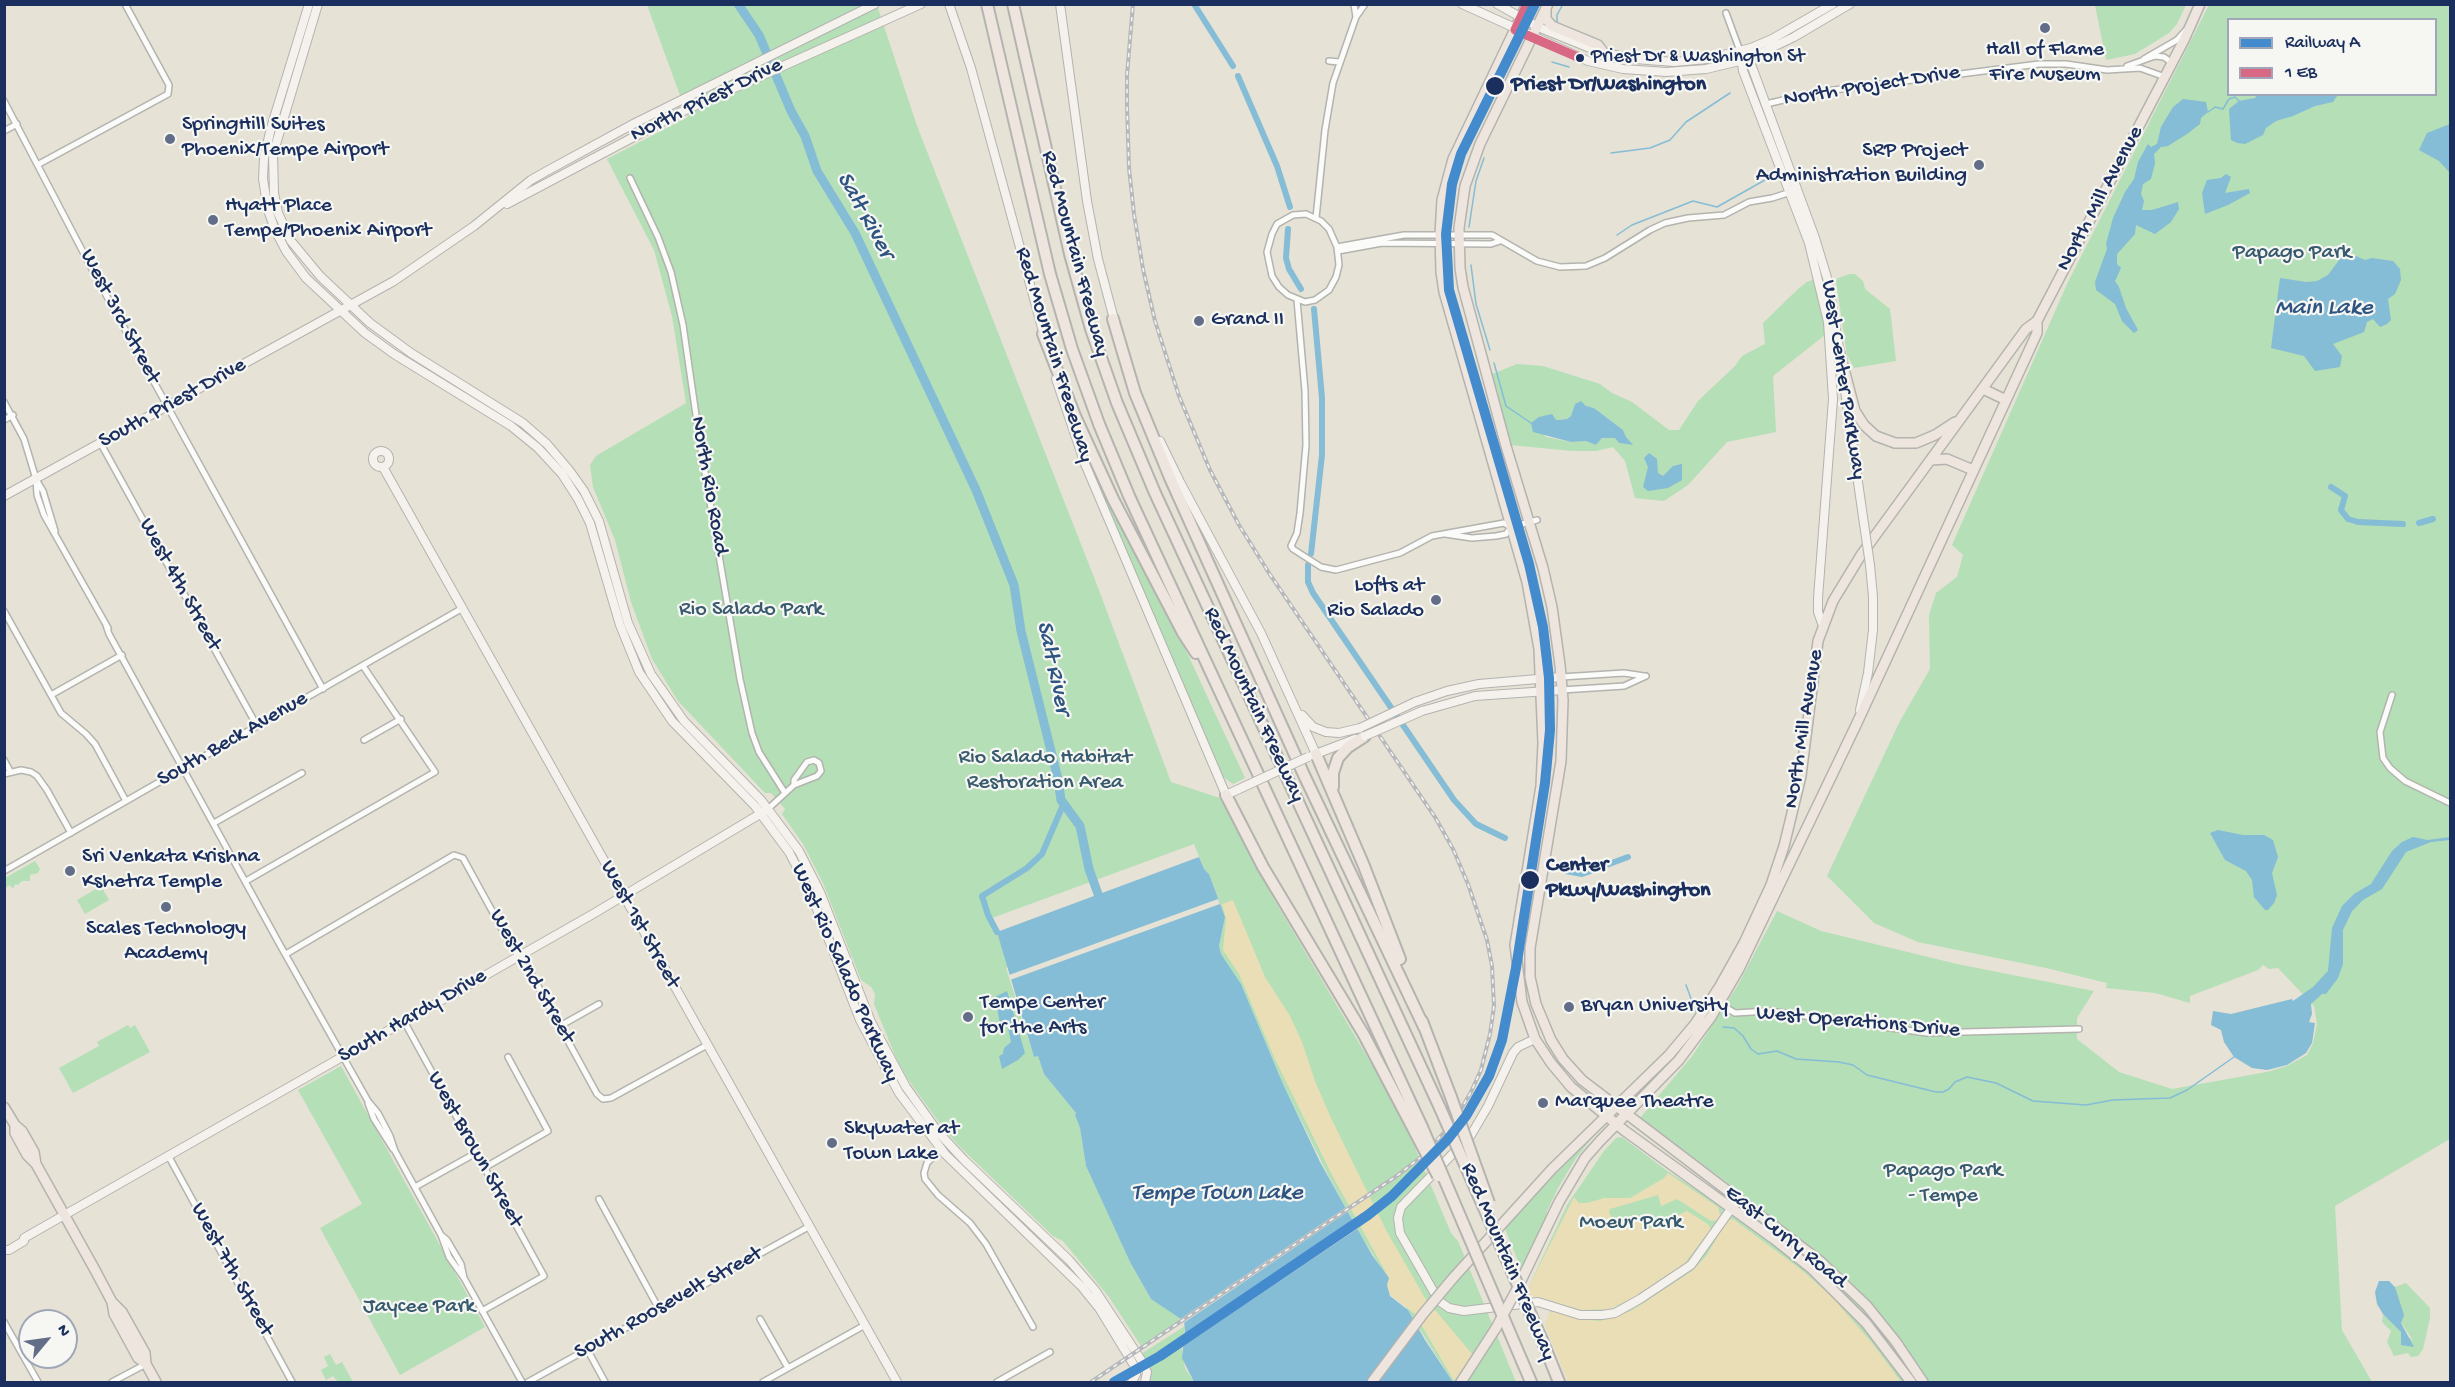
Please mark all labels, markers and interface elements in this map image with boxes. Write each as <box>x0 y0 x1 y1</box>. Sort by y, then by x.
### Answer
legend <box>2227 18 2437 96</box>
marker: Hall of Flame Fire Museum <box>2038 21 2052 35</box>
text: Railway A <box>2285 33 2360 54</box>
place label: Hall of Flame Fire Museum <box>1986 38 2104 90</box>
place label: Priest Dr & Washington St <box>1591 46 1804 70</box>
marker: Priest Dr & Washington St <box>1574 52 1586 64</box>
street label: North Priest Drive <box>627 53 787 149</box>
street label: North Project Drive <box>1782 60 1962 114</box>
text: 1 EB <box>2285 63 2317 84</box>
place label: Priest Dr/Washington <box>1511 73 1706 99</box>
marker: Priest Dr/Washington <box>1484 75 1506 97</box>
place label: SpringHill Suites Phoenix/Tempe Airport <box>182 113 388 164</box>
street label: North Mill Avenue <box>2052 122 2150 276</box>
marker: SpringHill Suites Phoenix/Tempe Airport <box>163 132 177 146</box>
place label: SRP Project Administration Building <box>1756 139 1967 190</box>
street label: Red Mountain Freeway <box>1034 148 1114 360</box>
marker: SRP Project Administration Building <box>1972 158 1986 172</box>
water label: Salt River <box>829 168 899 264</box>
place label: Hyatt Place Tempe/Phoenix Airport <box>225 194 431 246</box>
marker: Hyatt Place Tempe/Phoenix Airport <box>206 213 220 227</box>
park label: Papago Park <box>2233 241 2351 267</box>
street label: Red Mountain Freeeway <box>1008 244 1098 466</box>
street label: West 3rd Street <box>73 245 165 389</box>
street label: West Center Parkway <box>1813 278 1871 482</box>
water label: Main Lake <box>2275 295 2373 323</box>
place label: Grand II <box>1211 308 1284 334</box>
marker: Grand II <box>1192 314 1206 328</box>
street label: South Priest Drive <box>95 353 251 455</box>
street label: North Rio Road <box>683 415 733 557</box>
street label: West 4th Street <box>132 514 226 656</box>
place label: Lofts at Rio Salado <box>1327 574 1424 626</box>
marker: Lofts at Rio Salado <box>1429 593 1443 607</box>
park label: Rio Salado Park <box>679 598 823 624</box>
street label: Red Mountain Freeway <box>1196 603 1310 807</box>
water label: Salt River <box>1028 619 1076 717</box>
street label: North Mill Avenue <box>1779 648 1831 810</box>
street label: South Beck Avenue <box>153 686 313 794</box>
park label: Rio Salado Habitat Restoration Area <box>958 746 1132 798</box>
place label: Sri Venkata Krishna Kshetra Temple <box>82 845 260 896</box>
place label: Center Pkwy/Washington <box>1546 854 1711 906</box>
street label: West 1st Street <box>593 856 685 994</box>
street label: West Rio Salado Parkway <box>784 860 904 1086</box>
marker: Sri Venkata Krishna Kshetra Temple <box>63 864 77 878</box>
marker: Center Pkwy/Washington <box>1519 869 1541 891</box>
marker: Scales Technology Academy <box>159 900 173 914</box>
street label: West 2nd Street <box>482 905 580 1049</box>
place label: Scales Technology Academy <box>86 917 246 968</box>
street label: South Hardy Drive <box>334 964 492 1070</box>
place label: Tempe Center for the Arts <box>980 991 1105 1042</box>
place label: Bryan University <box>1581 994 1728 1020</box>
marker: Bryan University <box>1562 1000 1576 1014</box>
street label: West Operations Drive <box>1755 1001 1961 1045</box>
marker: Tempe Center for the Arts <box>961 1010 975 1024</box>
street label: West Brown Street <box>420 1067 528 1233</box>
place label: Marquee Theatre <box>1555 1090 1714 1116</box>
marker: Marquee Theatre <box>1536 1096 1550 1110</box>
place label: Skywater at Town Lake <box>844 1117 959 1168</box>
marker: Skywater at Town Lake <box>825 1136 839 1150</box>
street label: Red Mountain Freeway <box>1453 1159 1561 1365</box>
park label: Papago Park - Tempe <box>1884 1159 2002 1210</box>
water label: Tempe Town Lake <box>1131 1180 1303 1208</box>
street label: East Curry Road <box>1718 1181 1852 1295</box>
street label: West 7th Street <box>183 1199 279 1341</box>
park label: Moeur Park <box>1579 1211 1683 1237</box>
street label: South Roosevelt Street <box>571 1241 767 1367</box>
park label: Jaycee Park <box>363 1295 475 1321</box>
north arrow <box>18 1309 78 1369</box>
text: N <box>52 1322 73 1340</box>

